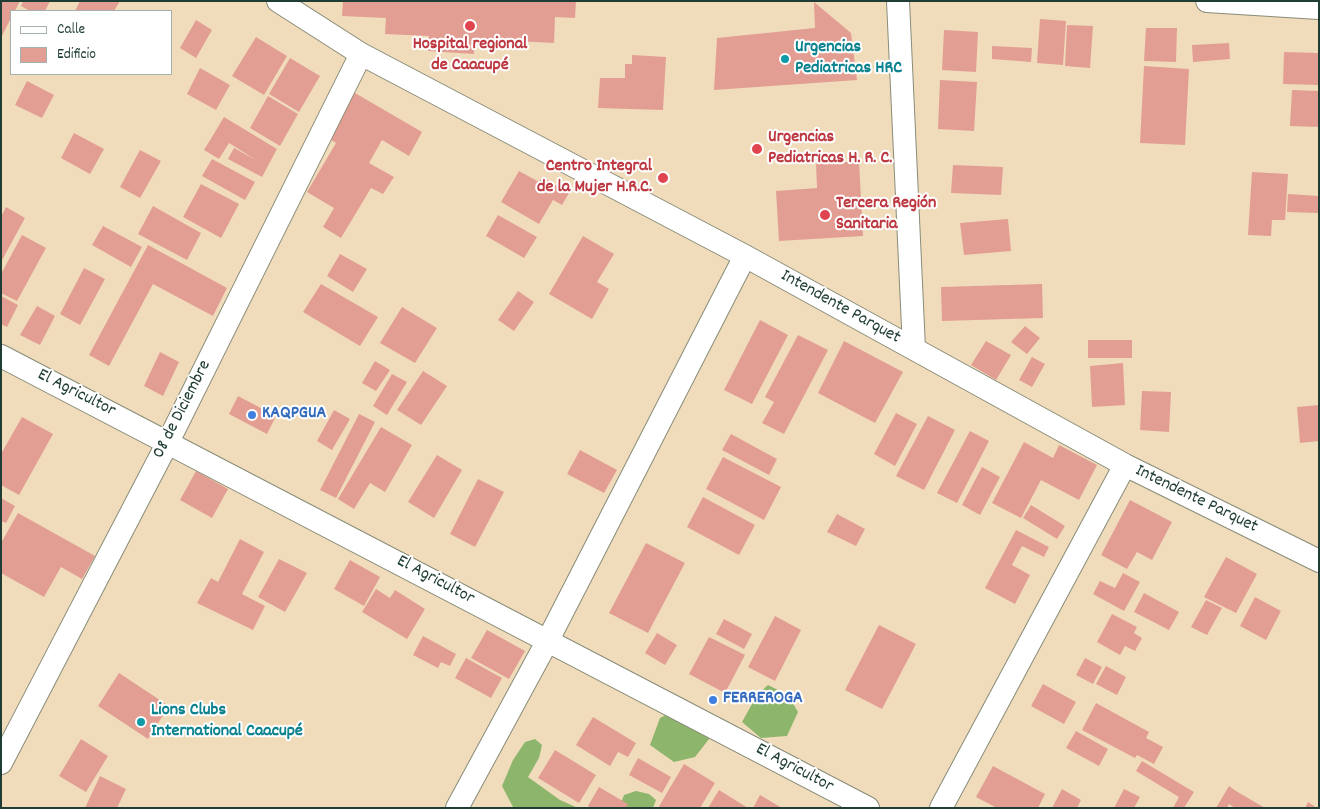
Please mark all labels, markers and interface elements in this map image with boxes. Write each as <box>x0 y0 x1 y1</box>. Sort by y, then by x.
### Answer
legend <box>10 10 172 75</box>
text: Calle <box>57 19 85 41</box>
marker: Hospital regional de Caacupé <box>463 19 477 33</box>
place label: Hospital regional de Caacupé <box>413 35 527 78</box>
place label: Urgencias Pediatricas HRC <box>795 38 902 80</box>
text: Edificio <box>57 44 96 66</box>
marker: Urgencias Pediatricas HRC <box>779 53 791 65</box>
place label: Urgencias Pediatricas H. R. C. <box>768 128 892 170</box>
marker: Urgencias Pediatricas H. R. C. <box>750 142 764 156</box>
place label: Centro Integral de la Mujer H.R.C. <box>537 157 652 200</box>
marker: Centro Integral de la Mujer H.R.C. <box>656 171 670 185</box>
place label: Tercera Región Sanitaria <box>836 194 936 236</box>
marker: Tercera Región Sanitaria <box>818 208 832 222</box>
street label: Intendente Parquet <box>776 266 904 350</box>
street label: 08 de Diciembre <box>149 357 217 463</box>
street label: El Agricultor <box>33 365 119 423</box>
place label: KAQPGUA <box>262 404 326 426</box>
marker: KAQPGUA <box>246 409 258 421</box>
street label: Intendente Parquet <box>1131 461 1261 539</box>
street label: El Agricultor <box>392 552 478 610</box>
place label: FERREROGA <box>723 689 803 711</box>
marker: FERREROGA <box>707 694 719 706</box>
place label: Lions Clubs International Caacupé <box>151 701 303 744</box>
marker: Lions Clubs International Caacupé <box>135 716 147 728</box>
street label: El Agricultor <box>751 740 837 798</box>

